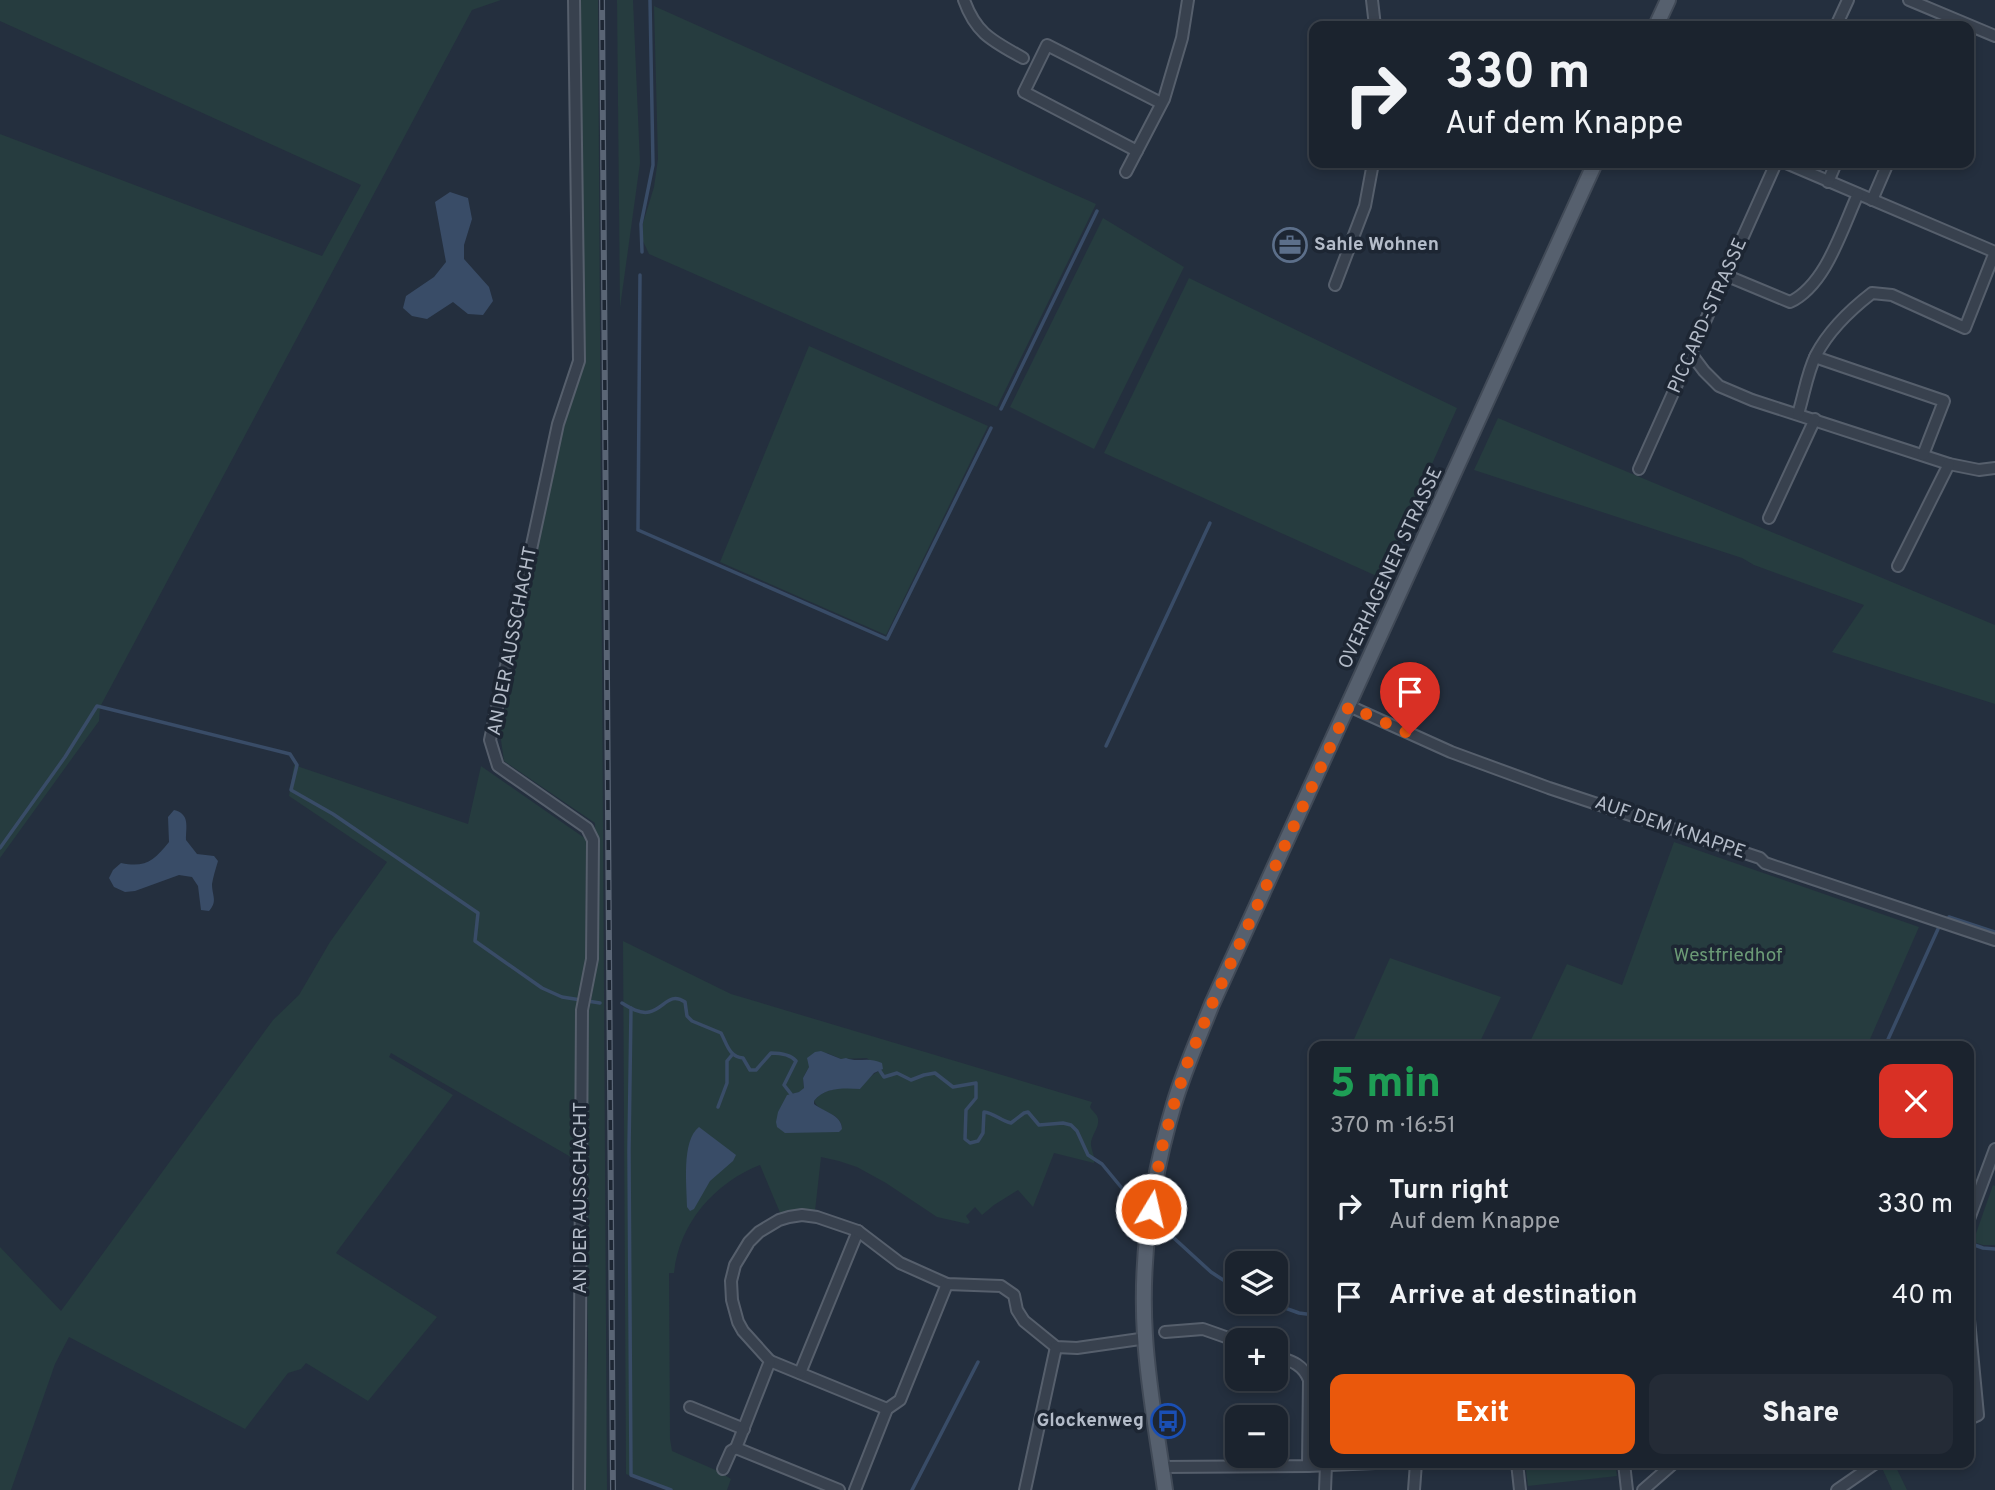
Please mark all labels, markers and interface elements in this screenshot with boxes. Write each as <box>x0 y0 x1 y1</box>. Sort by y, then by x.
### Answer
text: 330 m <box>1445 44 1590 106</box>
icon: right <box>1330 49 1421 140</box>
text: Auf dem Knappe <box>1445 105 1683 145</box>
office icon: Sahle Wohnen <box>1271 226 1309 264</box>
place label: Sahle Wohnen <box>1314 233 1439 257</box>
street label: PICCARD-STRASSE <box>1663 235 1753 397</box>
street label: OVERHAGENER STRASSE <box>1333 463 1449 673</box>
street label: AN DER AUSSCHACHT <box>483 544 543 738</box>
pin <box>1380 662 1440 734</box>
icon: arrive <box>1391 673 1429 711</box>
street label: AUF DEM KNAPPE <box>1592 791 1748 865</box>
park label: Westfriedhof <box>1674 944 1783 968</box>
text: 5 min <box>1330 1059 1441 1112</box>
button: close <box>1879 1064 1953 1138</box>
street label: AN DER AUSSCHACHT <box>569 1102 593 1294</box>
text: 370 m · 16:51 <box>1330 1112 1456 1141</box>
position arrow <box>1114 1172 1188 1246</box>
text: Turn right <box>1389 1175 1509 1208</box>
icon: right <box>1330 1187 1368 1225</box>
text: 330 m <box>1877 1189 1953 1222</box>
text: Auf dem Knappe <box>1389 1208 1560 1237</box>
map controls <box>1225 1251 1288 1468</box>
button: layers <box>1225 1251 1288 1314</box>
icon: arrive <box>1330 1278 1368 1316</box>
text: Arrive at destination <box>1389 1280 1637 1313</box>
text: 40 m <box>1892 1280 1953 1313</box>
button: + <box>1225 1328 1288 1391</box>
button: Exit <box>1330 1374 1635 1454</box>
button: Share <box>1649 1374 1953 1454</box>
bus stop icon: Glockenweg <box>1149 1402 1187 1440</box>
button: − <box>1225 1405 1288 1468</box>
place label: Glockenweg <box>1036 1409 1144 1433</box>

